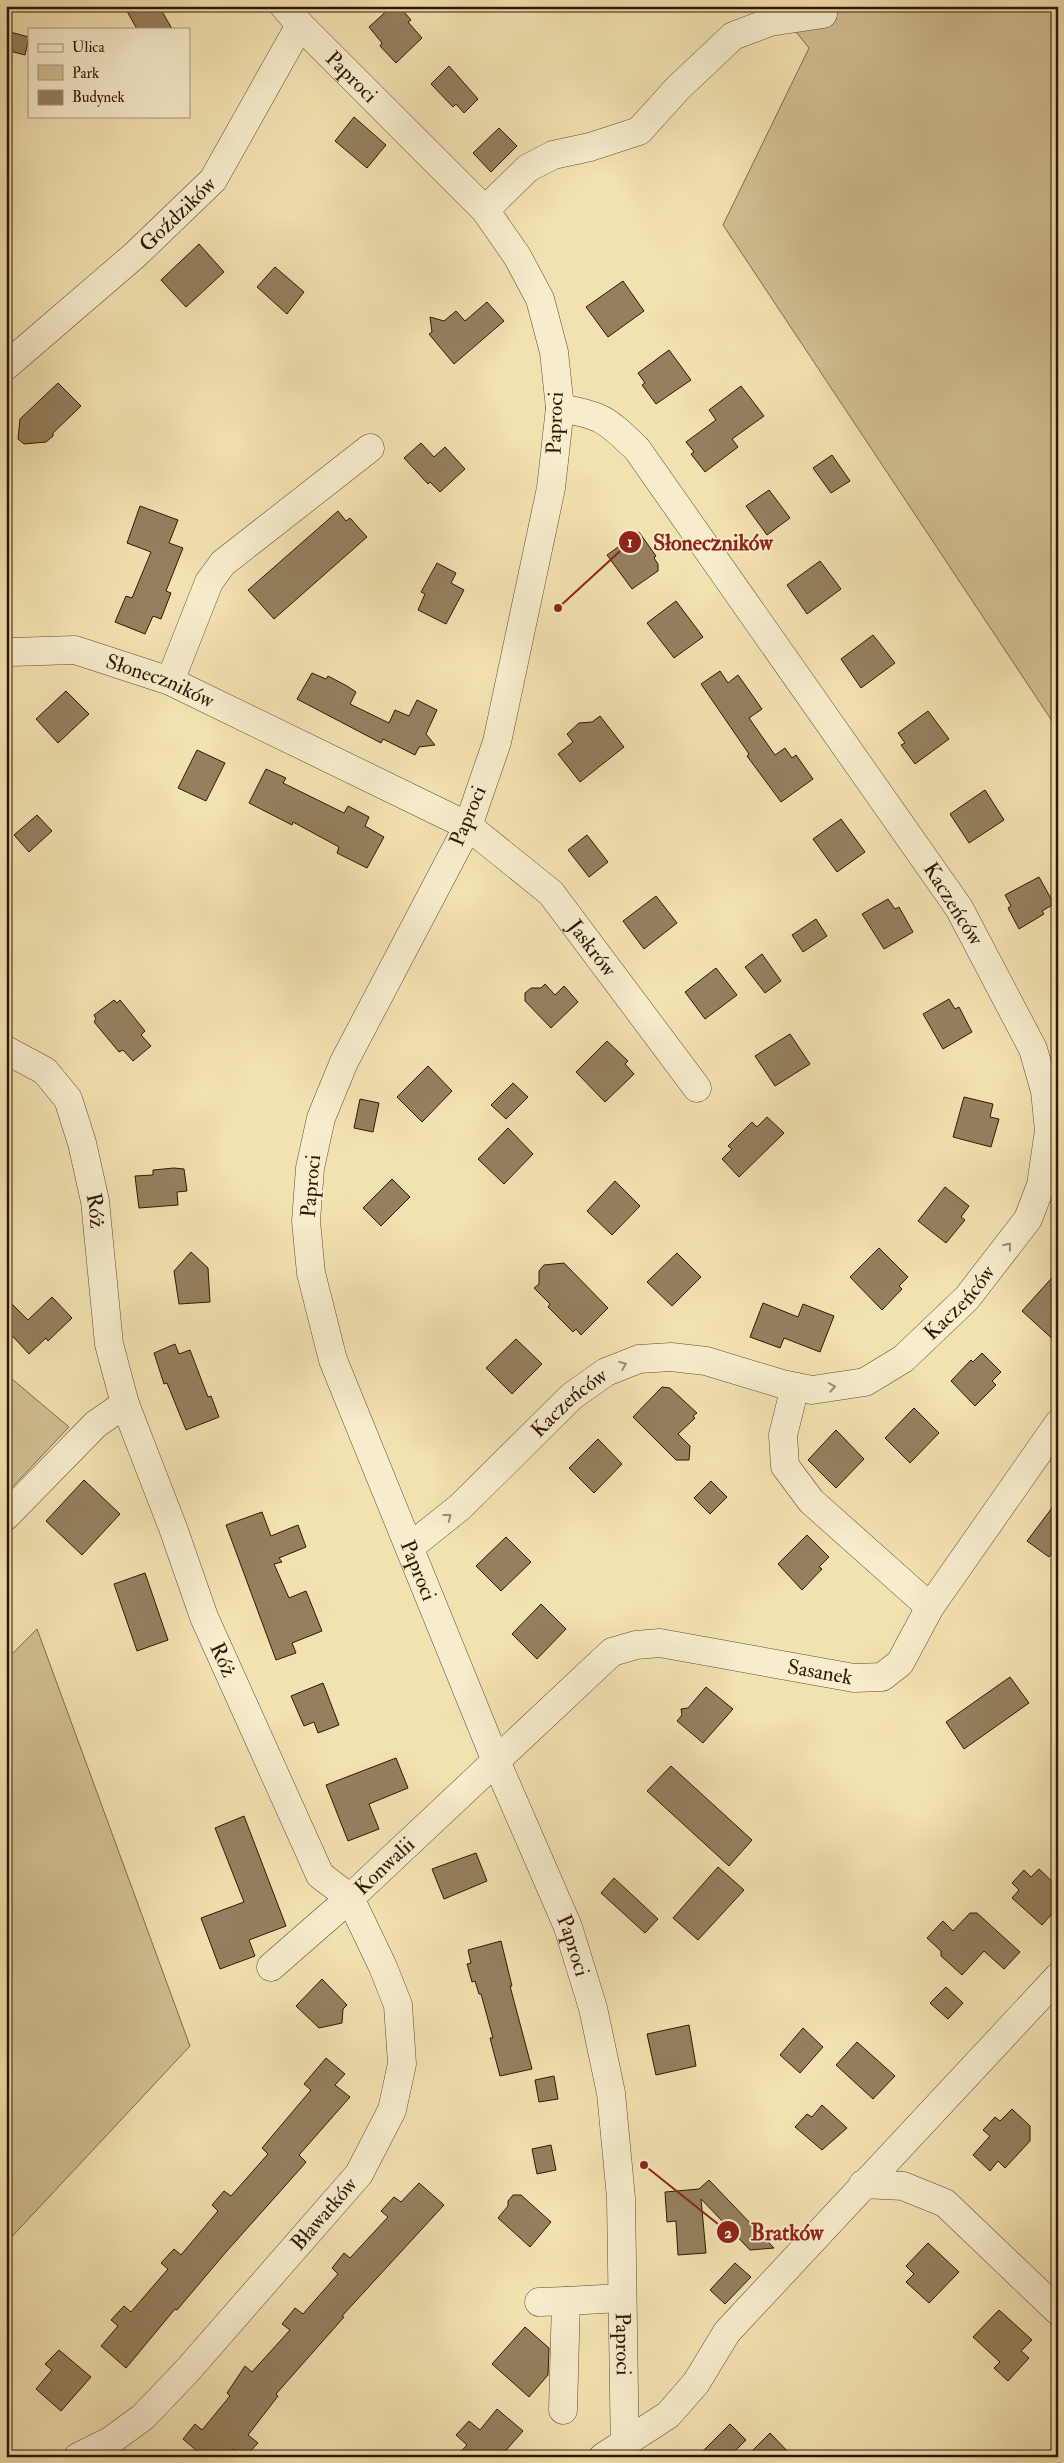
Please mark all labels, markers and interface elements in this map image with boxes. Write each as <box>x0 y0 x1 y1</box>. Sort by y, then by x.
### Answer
legend <box>28 28 190 118</box>
text: Ulica <box>72 38 105 57</box>
street label: Paproci <box>320 45 384 109</box>
text: Park <box>72 64 99 83</box>
text: Budynek <box>72 88 125 107</box>
street label: Goździków <box>133 170 222 257</box>
street label: Paproci <box>540 391 570 455</box>
callout: Słoneczników <box>618 524 783 561</box>
text: Słoneczników <box>653 529 774 557</box>
text: 1 <box>627 533 633 552</box>
street label: Słoneczników <box>103 648 220 715</box>
street label: Paproci <box>443 781 493 850</box>
street label: Kaczeńców <box>917 857 990 951</box>
street label: Jaskrów <box>561 913 623 983</box>
street label: Paproci <box>295 1153 327 1219</box>
street label: Róż <box>80 1191 111 1230</box>
one-way arrow <box>1002 1242 1011 1251</box>
street label: Kaczeńców <box>918 1259 1002 1346</box>
street label: Kaczeńców <box>525 1361 613 1443</box>
one-way arrow <box>618 1361 627 1372</box>
one-way arrow <box>828 1382 836 1392</box>
one-way arrow <box>443 1513 452 1522</box>
street label: Paproci <box>394 1536 443 1605</box>
street label: Róż <box>204 1638 243 1681</box>
street label: Sasanek <box>785 1653 855 1691</box>
street label: Konwalii <box>348 1831 421 1901</box>
street label: Paproci <box>551 1910 596 1980</box>
street label: Bławatków <box>285 2171 364 2256</box>
callout: Bratków <box>716 2214 834 2251</box>
text: Bratków <box>751 2219 825 2247</box>
text: 2 <box>724 2224 732 2243</box>
street label: Paproci <box>609 2312 637 2376</box>

